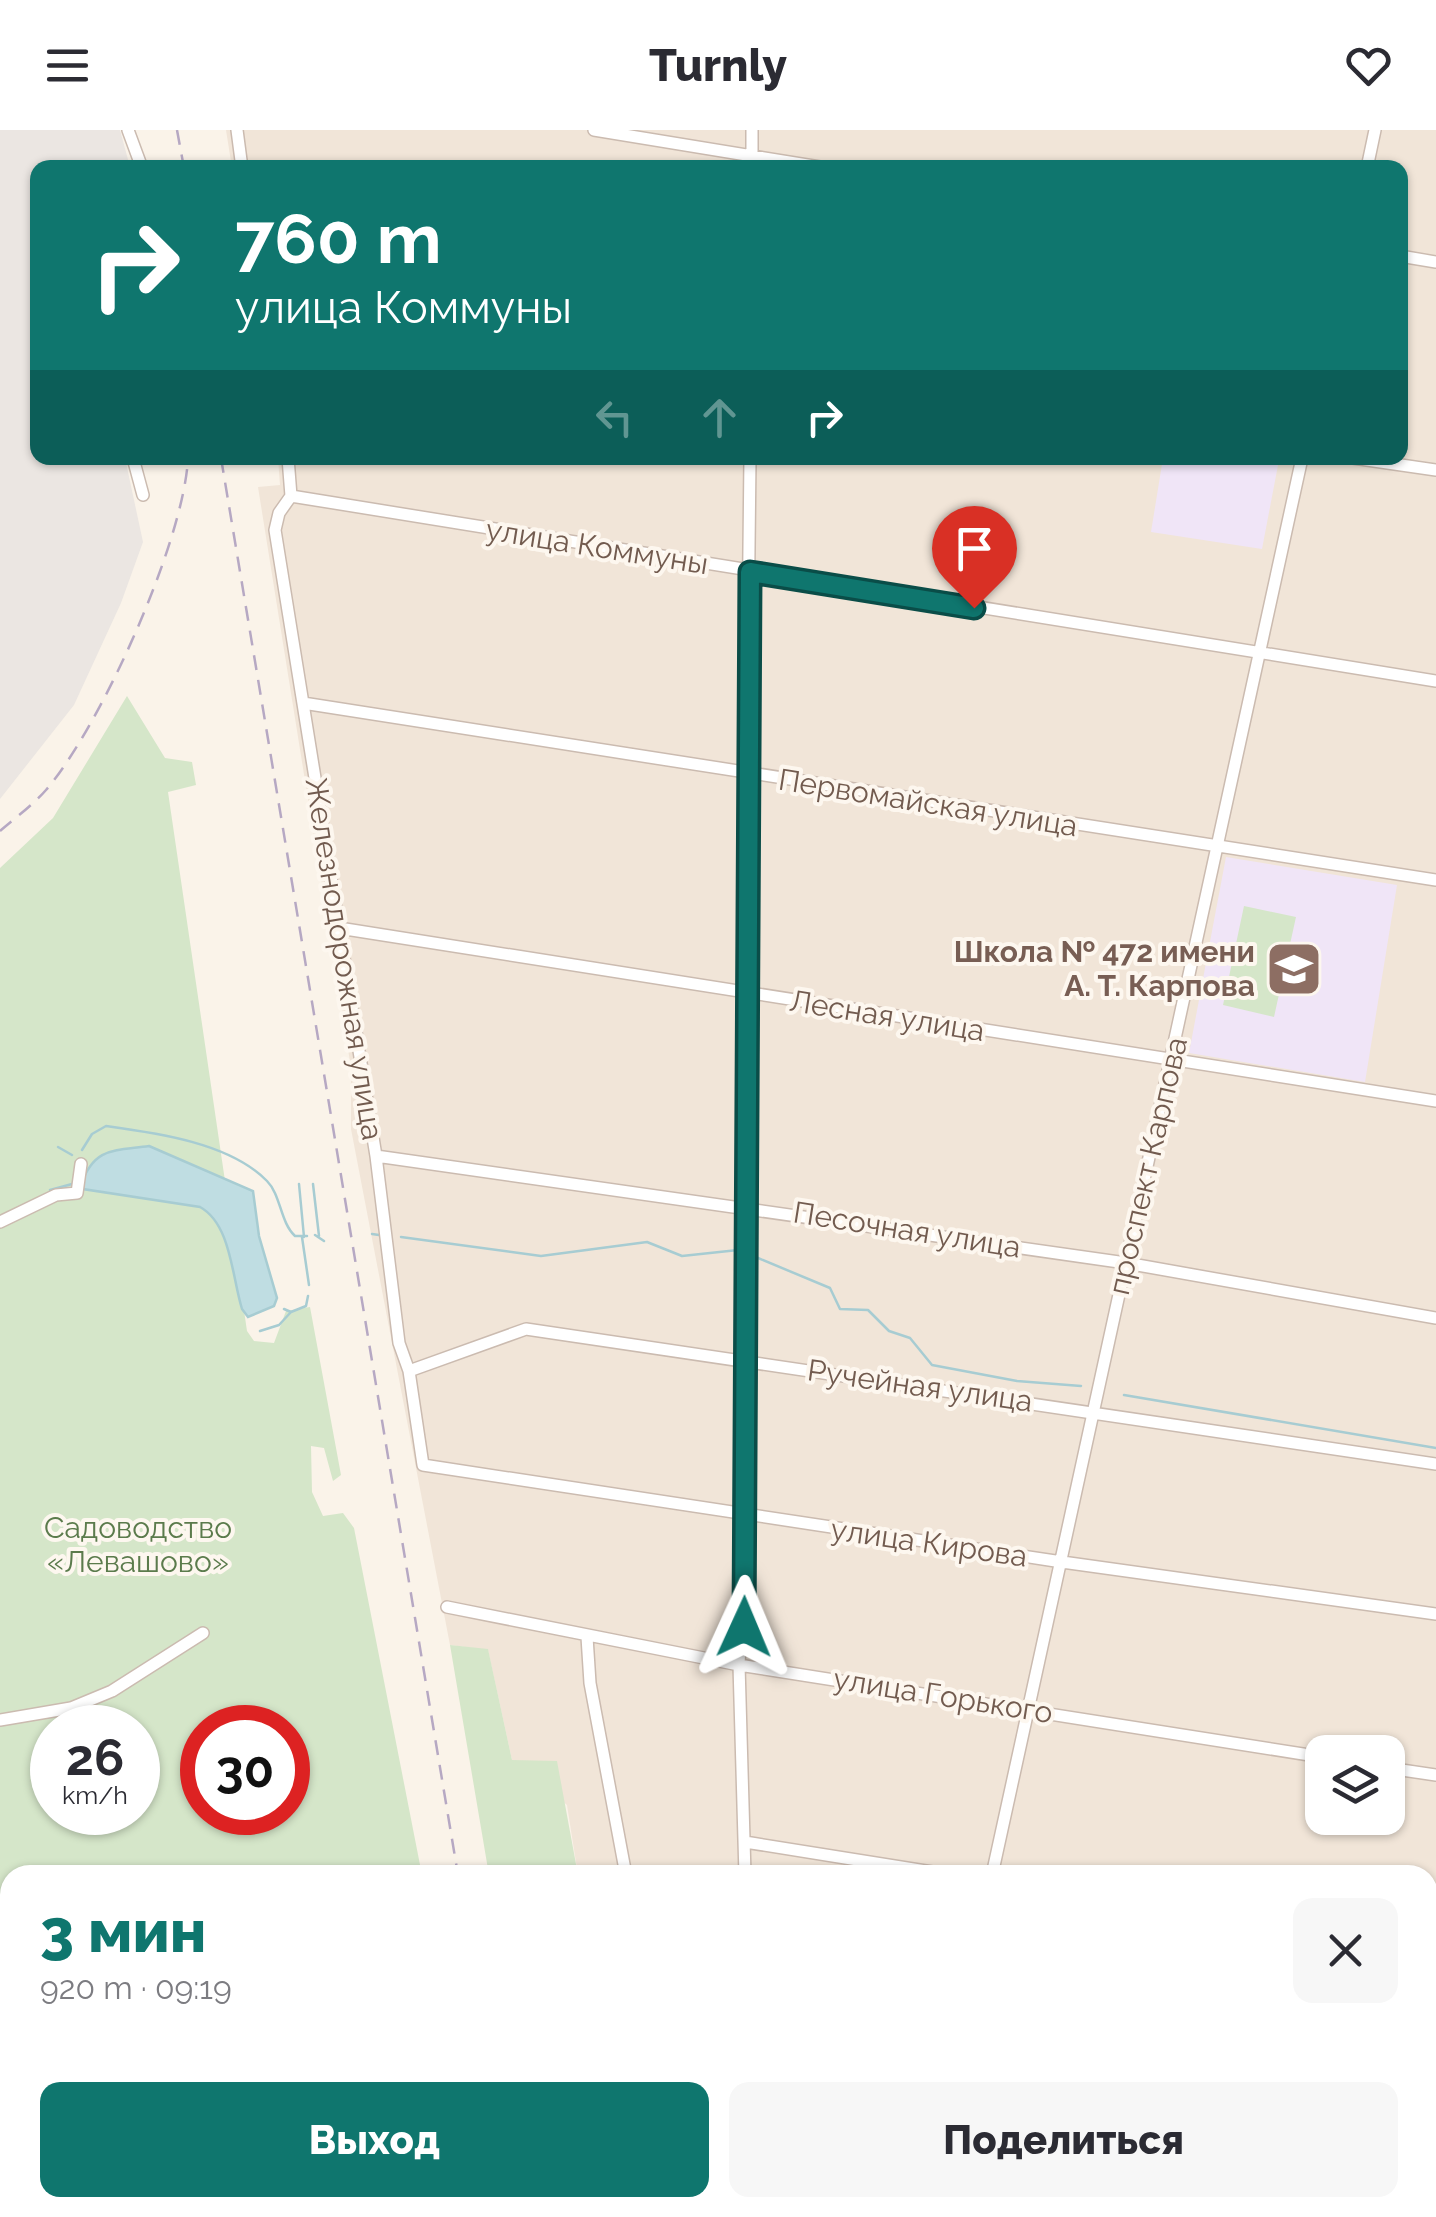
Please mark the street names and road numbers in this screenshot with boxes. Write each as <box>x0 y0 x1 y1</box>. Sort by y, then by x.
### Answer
street label: улица Коммуны <box>483 512 711 581</box>
street label: Первомайская улица <box>776 762 1080 843</box>
street label: Железнодорожная улица <box>299 775 390 1143</box>
street label: Лесная улица <box>787 983 987 1048</box>
street label: проспект Карпова <box>1101 1034 1194 1298</box>
street label: Песочная улица <box>791 1194 1023 1265</box>
street label: Ручейная улица <box>805 1352 1035 1419</box>
street label: улица Кирова <box>829 1511 1030 1574</box>
street label: улица Горького <box>831 1661 1055 1730</box>

